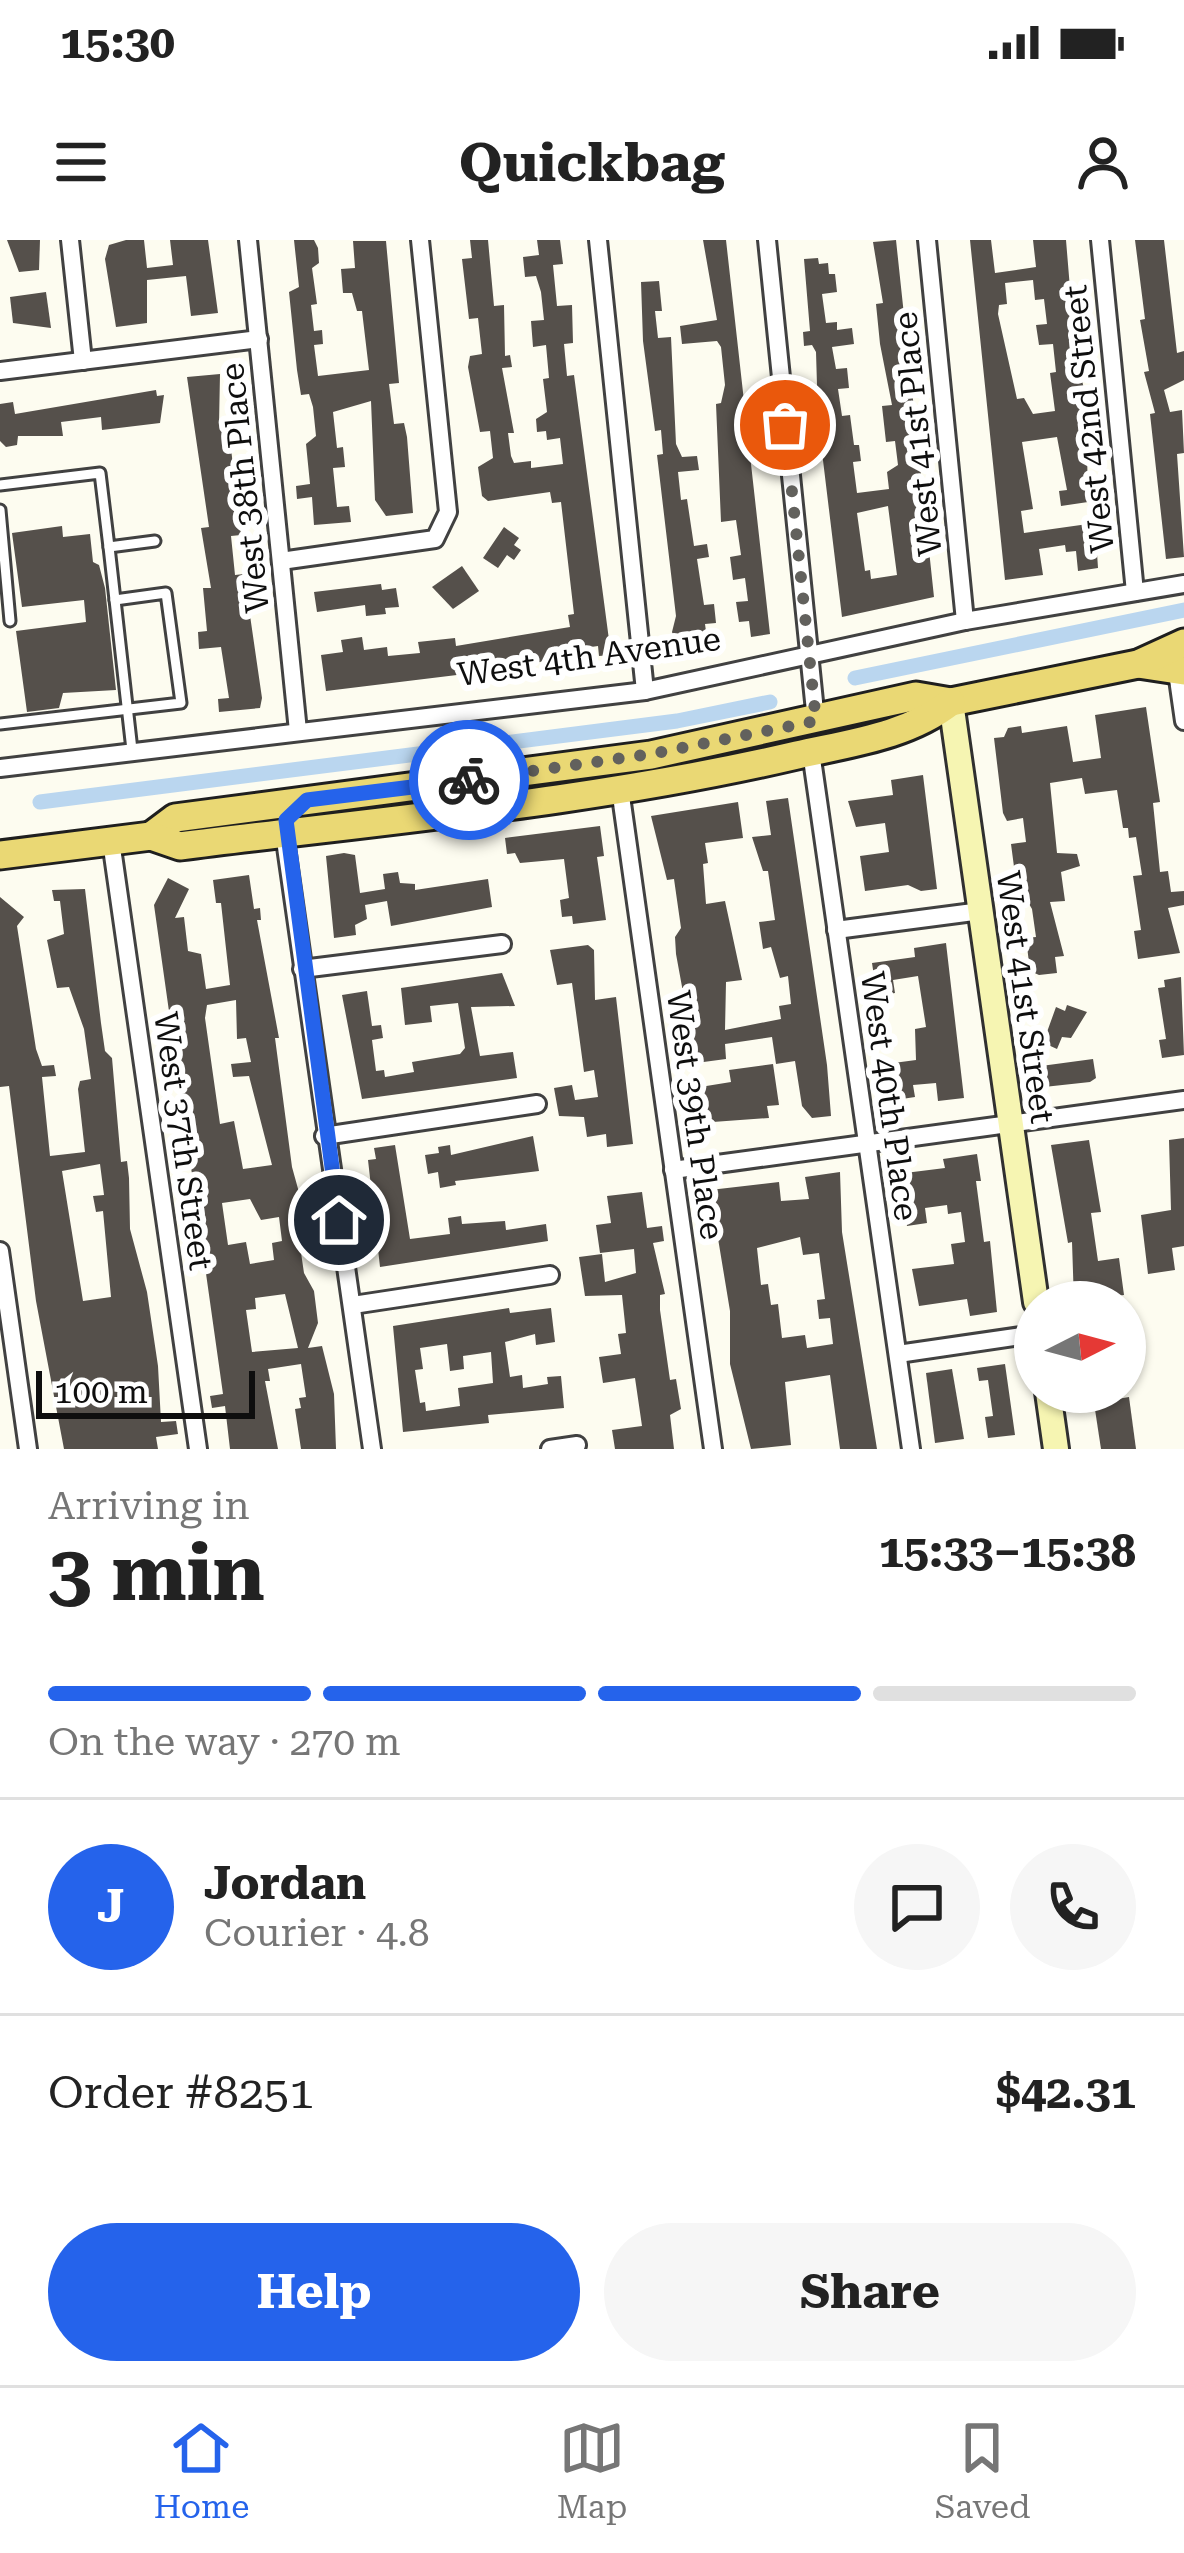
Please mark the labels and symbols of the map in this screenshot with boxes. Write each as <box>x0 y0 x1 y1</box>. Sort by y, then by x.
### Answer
street label: West 42nd Street <box>1055 283 1122 555</box>
street label: West 41st Place <box>885 310 950 558</box>
street label: West 38th Place <box>212 361 277 615</box>
pin <box>734 374 836 476</box>
street label: West 4th Avenue <box>455 619 723 694</box>
courier <box>409 720 529 840</box>
street label: West 41st Street <box>988 868 1063 1126</box>
street label: West 40th Place <box>853 969 926 1223</box>
street label: West 39th Place <box>659 988 732 1242</box>
street label: West 37th Street <box>146 1010 221 1273</box>
pin <box>288 1169 390 1271</box>
north arrow <box>1014 1281 1146 1413</box>
scale bar <box>36 1365 255 1418</box>

